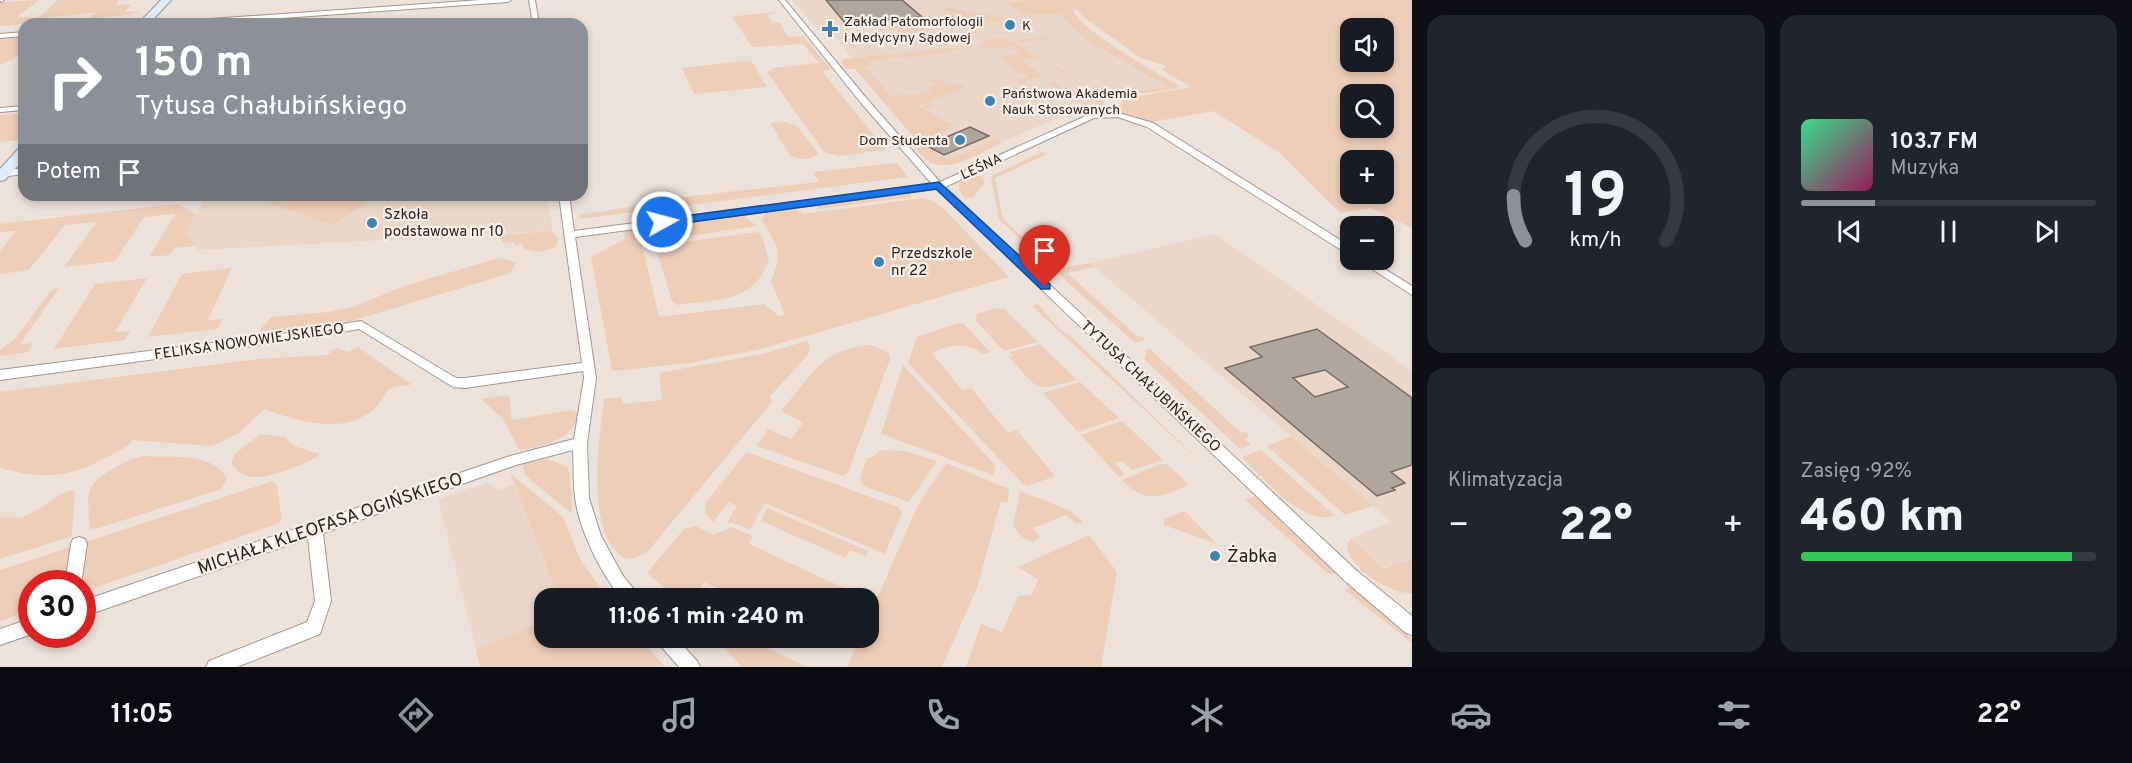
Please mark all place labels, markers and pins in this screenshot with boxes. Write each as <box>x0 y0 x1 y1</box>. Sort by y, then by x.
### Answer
place label: Zakład Patomorfologii i Medycyny Sądowej <box>844 14 983 47</box>
marker: K <box>1003 18 1017 32</box>
place label: K <box>1022 18 1031 35</box>
marker: Zakład Patomorfologii i Medycyny Sądowej <box>821 20 839 38</box>
place label: Państwowa Akademia Nauk Stosowanych <box>1002 86 1137 119</box>
marker: Państwowa Akademia Nauk Stosowanych <box>983 94 997 108</box>
place label: Dom Studenta <box>859 133 948 150</box>
marker: Dom Studenta <box>953 133 967 147</box>
place label: Szkoła podstawowa nr 10 <box>384 206 504 242</box>
marker: Szkoła podstawowa nr 10 <box>365 216 379 230</box>
pin <box>1019 225 1070 287</box>
place label: Przedszkole nr 22 <box>891 245 973 281</box>
marker: Przedszkole nr 22 <box>872 255 886 269</box>
place label: Żabka <box>1227 544 1277 569</box>
marker: Żabka <box>1208 549 1222 563</box>

